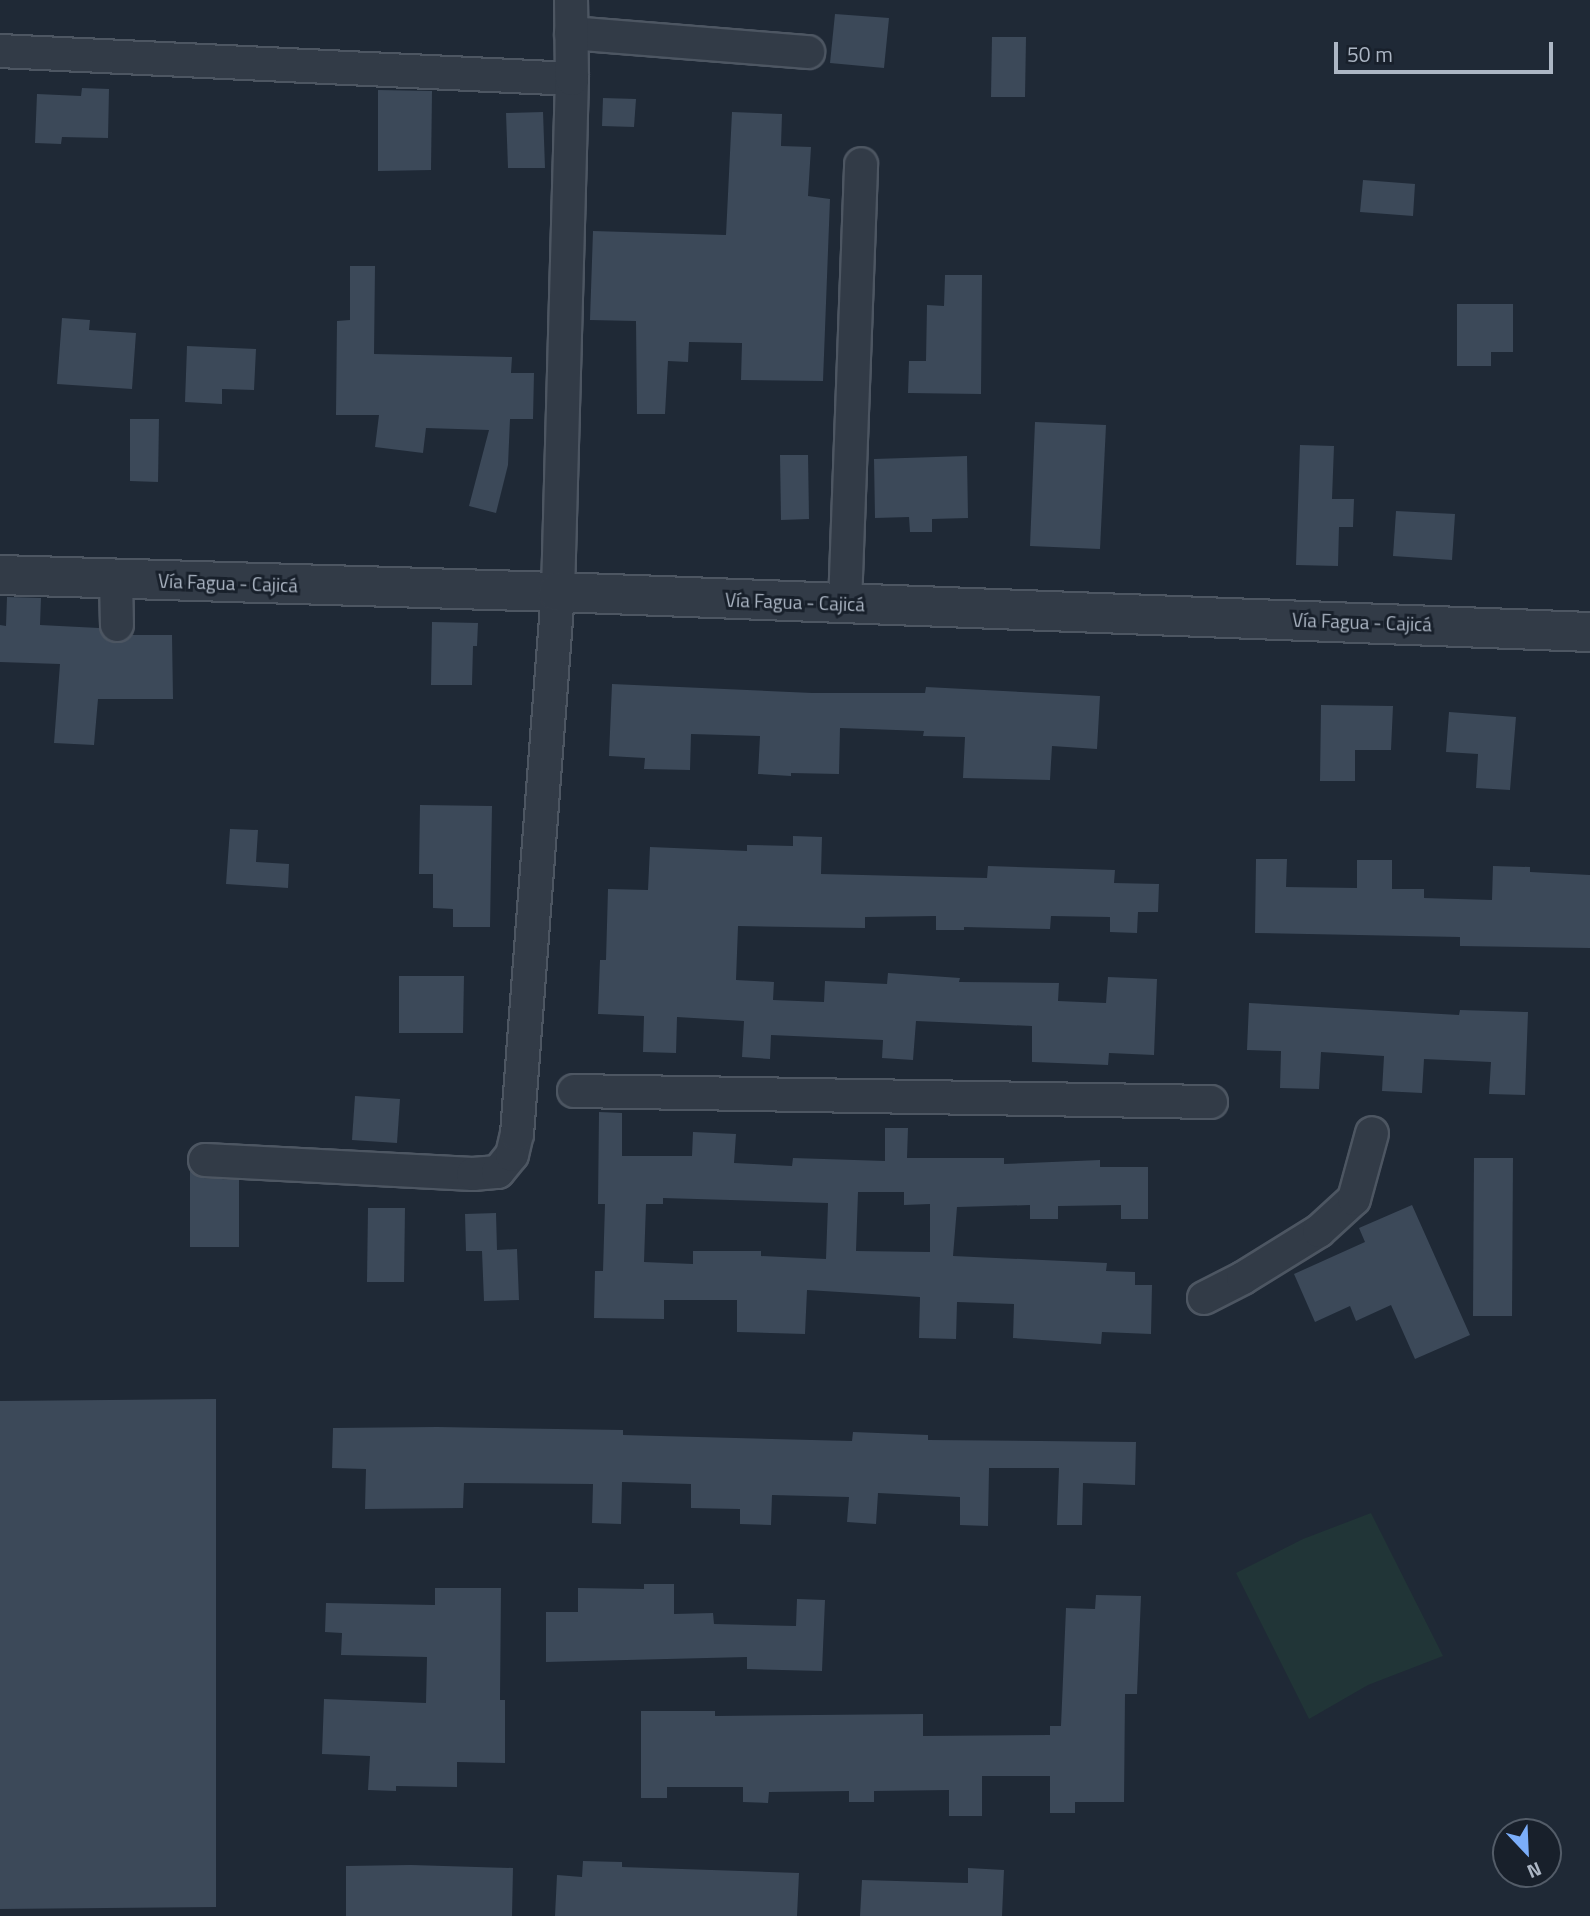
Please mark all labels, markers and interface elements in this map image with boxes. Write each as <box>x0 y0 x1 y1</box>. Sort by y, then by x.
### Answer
scale bar <box>1338 28 1557 72</box>
text: 50 m <box>1347 38 1393 70</box>
street label: Vía Fagua - Cajicá <box>158 569 298 597</box>
street label: Vía Fagua - Cajicá <box>725 588 865 616</box>
street label: Vía Fagua - Cajicá <box>1292 608 1432 636</box>
north arrow <box>1492 1818 1562 1888</box>
text: N <box>1523 1855 1546 1887</box>

